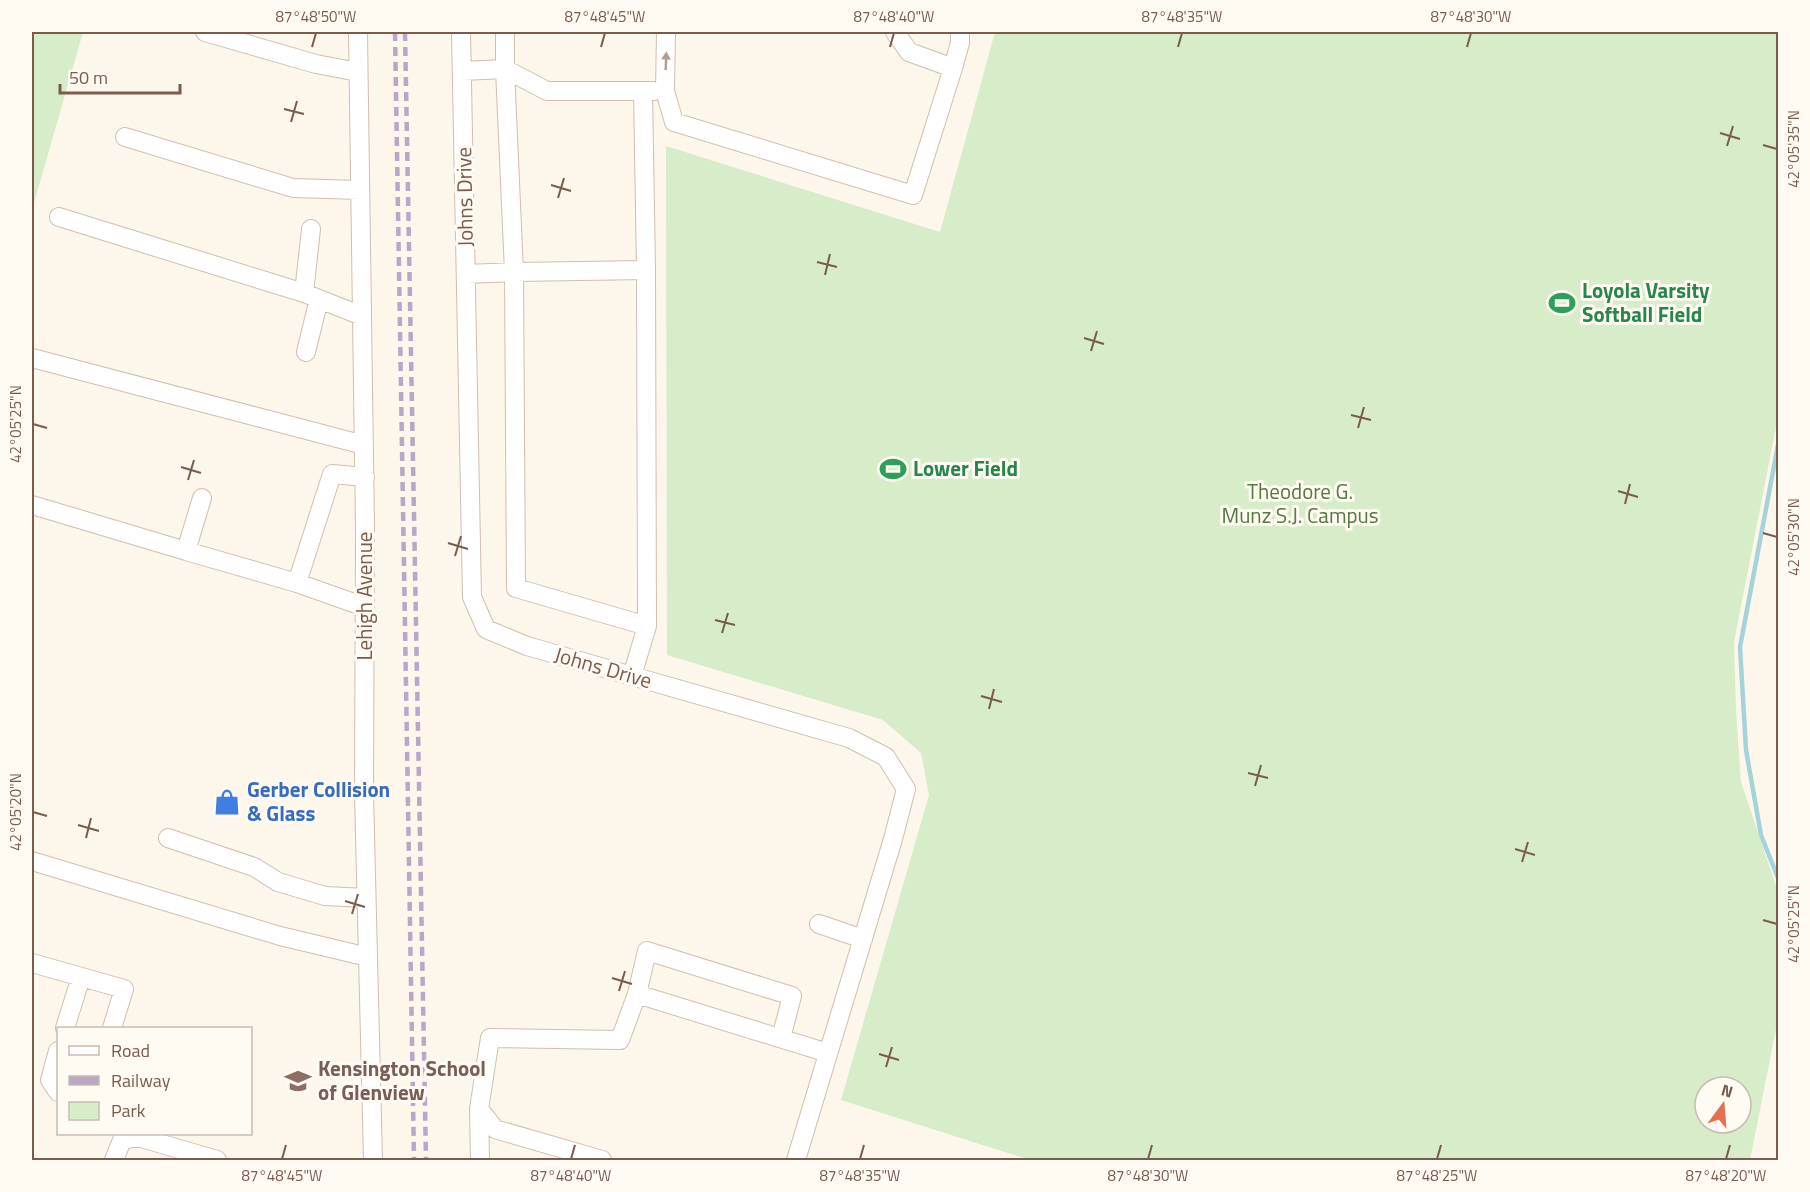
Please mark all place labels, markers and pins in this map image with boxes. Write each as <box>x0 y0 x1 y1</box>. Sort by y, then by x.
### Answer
place label: Loyola Varsity Softball Field <box>1582 274 1710 330</box>
sports icon: Loyola Varsity Softball Field <box>1547 288 1577 318</box>
place label: Lower Field <box>913 452 1018 484</box>
sports icon: Lower Field <box>878 454 908 484</box>
place label: Gerber Collision & Glass <box>247 773 390 829</box>
shop icon: Gerber Collision & Glass <box>212 787 242 817</box>
place label: Kensington School of Glenview <box>318 1052 486 1108</box>
school or university icon: Kensington School of Glenview <box>283 1066 313 1096</box>

